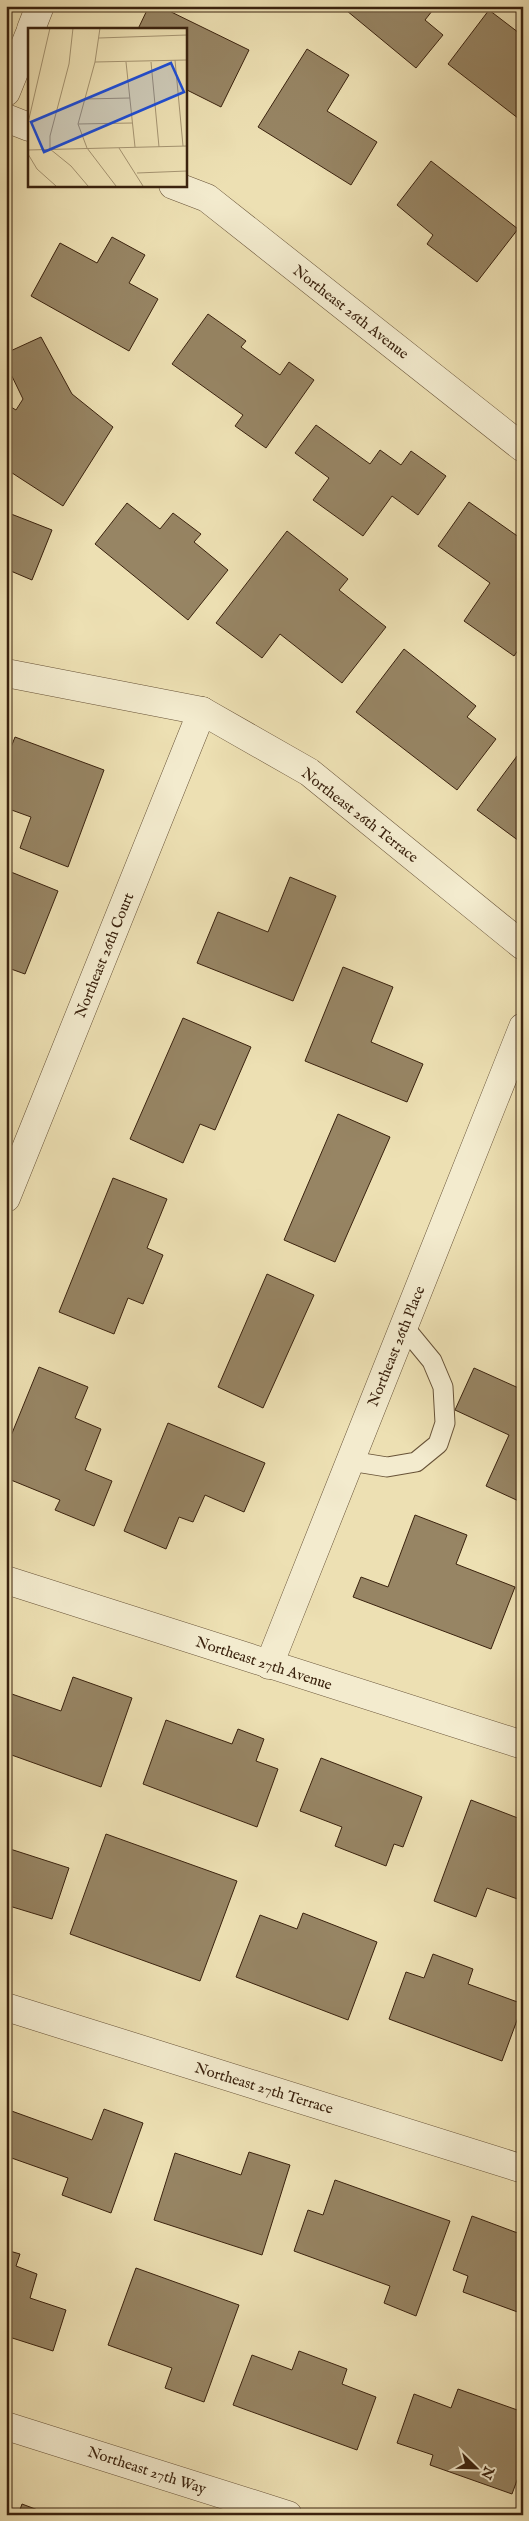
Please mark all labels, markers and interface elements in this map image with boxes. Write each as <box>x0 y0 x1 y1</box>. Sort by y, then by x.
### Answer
inset map <box>28 28 186 186</box>
street label: Northeast 26th Avenue <box>289 261 413 364</box>
street label: Northeast 26th Terrace <box>297 764 422 867</box>
street label: Northeast 26th Court <box>71 890 138 1021</box>
street label: Northeast 26th Place <box>364 1283 429 1409</box>
street label: Northeast 27th Avenue <box>193 1632 335 1695</box>
street label: Northeast 27th Terrace <box>192 2058 336 2119</box>
street label: Northeast 27th Way <box>85 2442 209 2499</box>
north arrow <box>452 2444 502 2494</box>
text: N <box>476 2463 498 2482</box>

